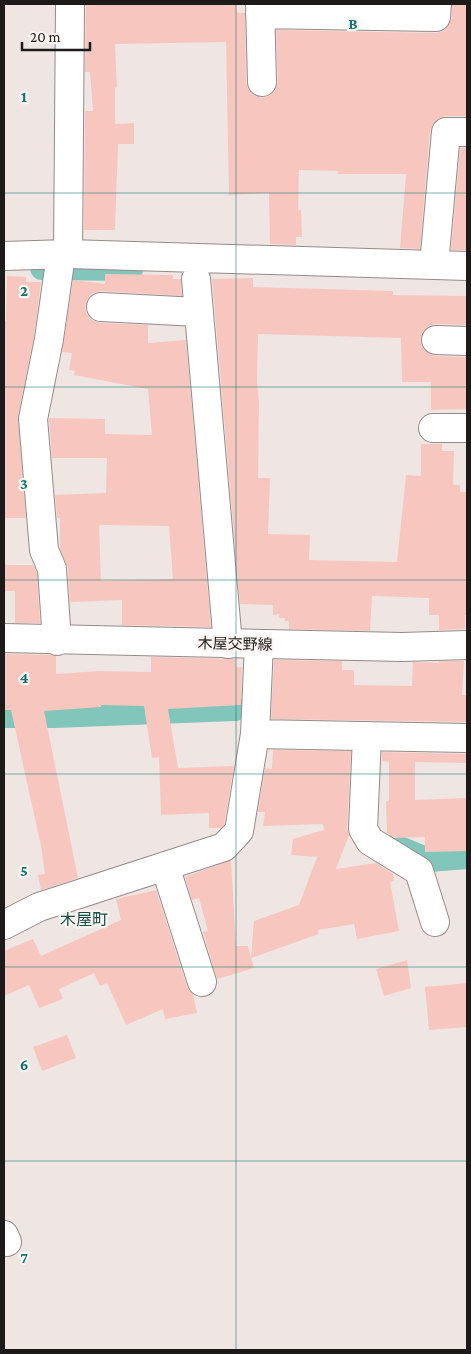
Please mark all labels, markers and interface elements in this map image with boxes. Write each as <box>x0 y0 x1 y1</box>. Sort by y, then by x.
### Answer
text: B <box>348 15 358 32</box>
scale bar <box>22 20 90 52</box>
text: 20 m <box>30 29 61 45</box>
text: 1 <box>21 88 27 105</box>
text: 2 <box>20 282 28 299</box>
text: 3 <box>20 475 28 492</box>
street label: 木屋交野線 <box>197 635 273 653</box>
text: 4 <box>20 669 29 686</box>
text: 5 <box>20 862 28 879</box>
district label: 木屋町 <box>60 911 108 928</box>
text: 6 <box>20 1056 28 1073</box>
text: 7 <box>20 1249 28 1266</box>

